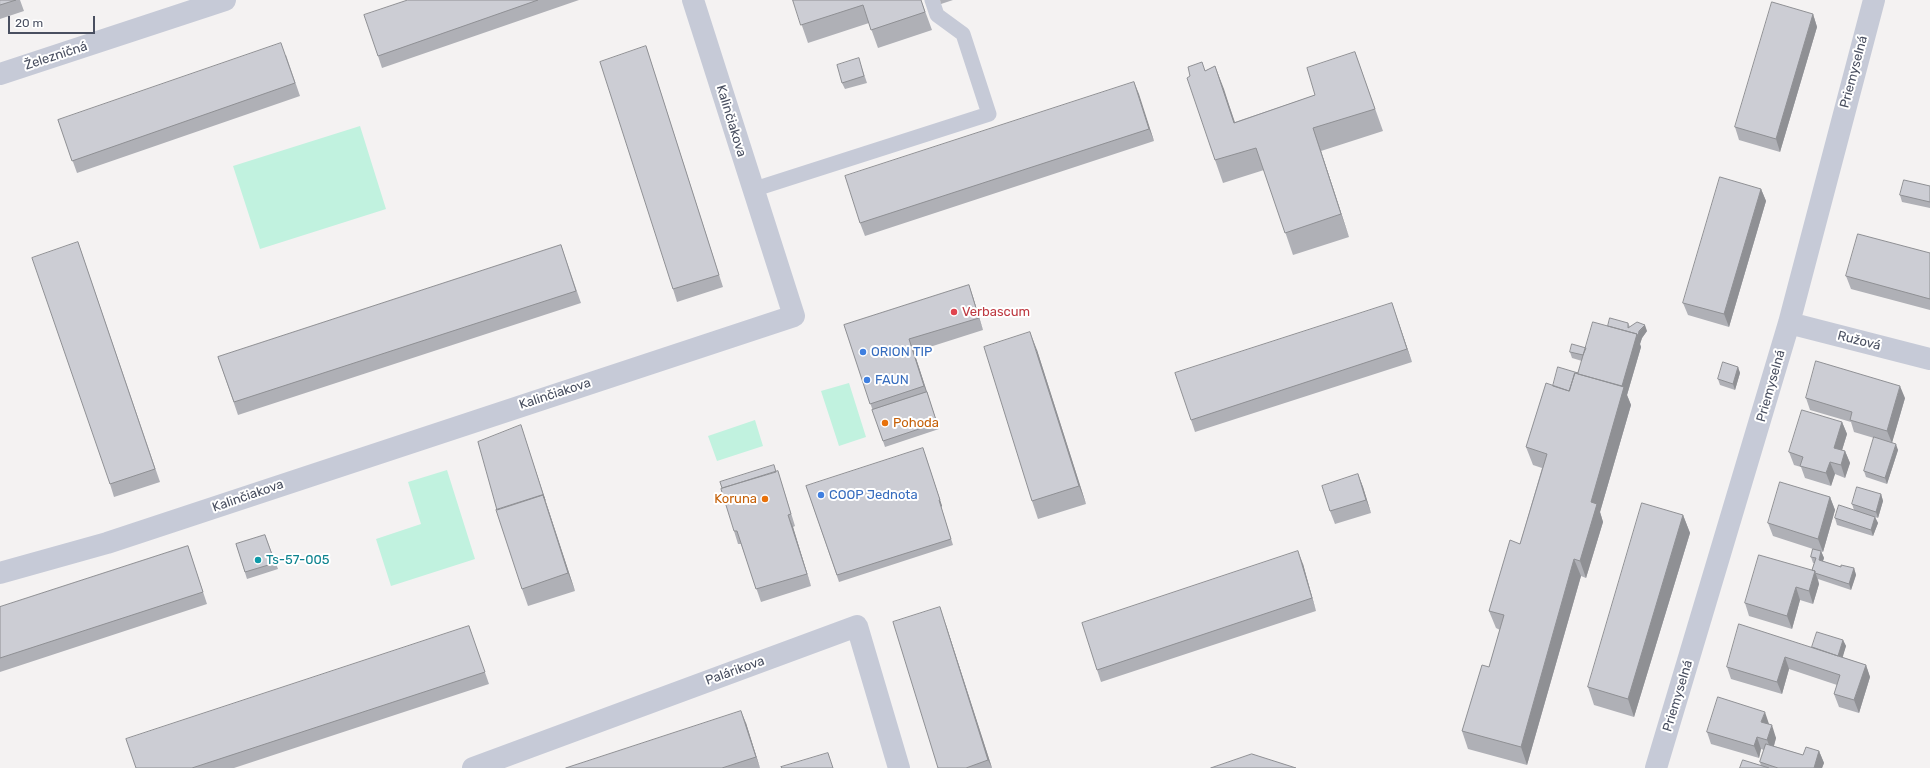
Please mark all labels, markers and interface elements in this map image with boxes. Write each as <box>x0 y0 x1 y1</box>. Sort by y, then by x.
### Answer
scale bar <box>10 8 97 34</box>
text: 20 m <box>15 16 43 30</box>
street label: Priemyselná <box>1837 34 1871 110</box>
street label: Železničná <box>23 39 89 73</box>
street label: Kalinčiakova <box>713 83 749 159</box>
place label: Verbascum <box>962 304 1030 320</box>
marker: Verbascum <box>949 307 959 317</box>
street label: Ružová <box>1836 328 1882 354</box>
place label: ORION TIP <box>871 344 932 360</box>
marker: ORION TIP <box>858 347 868 357</box>
street label: Priemyselná <box>1753 348 1789 424</box>
place label: FAUN <box>875 372 909 388</box>
street label: Kalinčiakova <box>517 375 593 413</box>
marker: FAUN <box>862 375 872 385</box>
place label: Pohoda <box>893 415 939 431</box>
marker: Pohoda <box>880 418 890 428</box>
street label: Kalinčiakova <box>210 477 286 515</box>
place label: COOP Jednota <box>829 487 918 503</box>
marker: COOP Jednota <box>816 490 826 500</box>
place label: Koruna <box>714 491 757 507</box>
marker: Koruna <box>760 494 770 504</box>
place label: Ts-57-005 <box>266 552 329 568</box>
marker: Ts-57-005 <box>253 555 263 565</box>
street label: Palárikova <box>703 653 767 689</box>
street label: Priemyselná <box>1660 658 1696 734</box>

